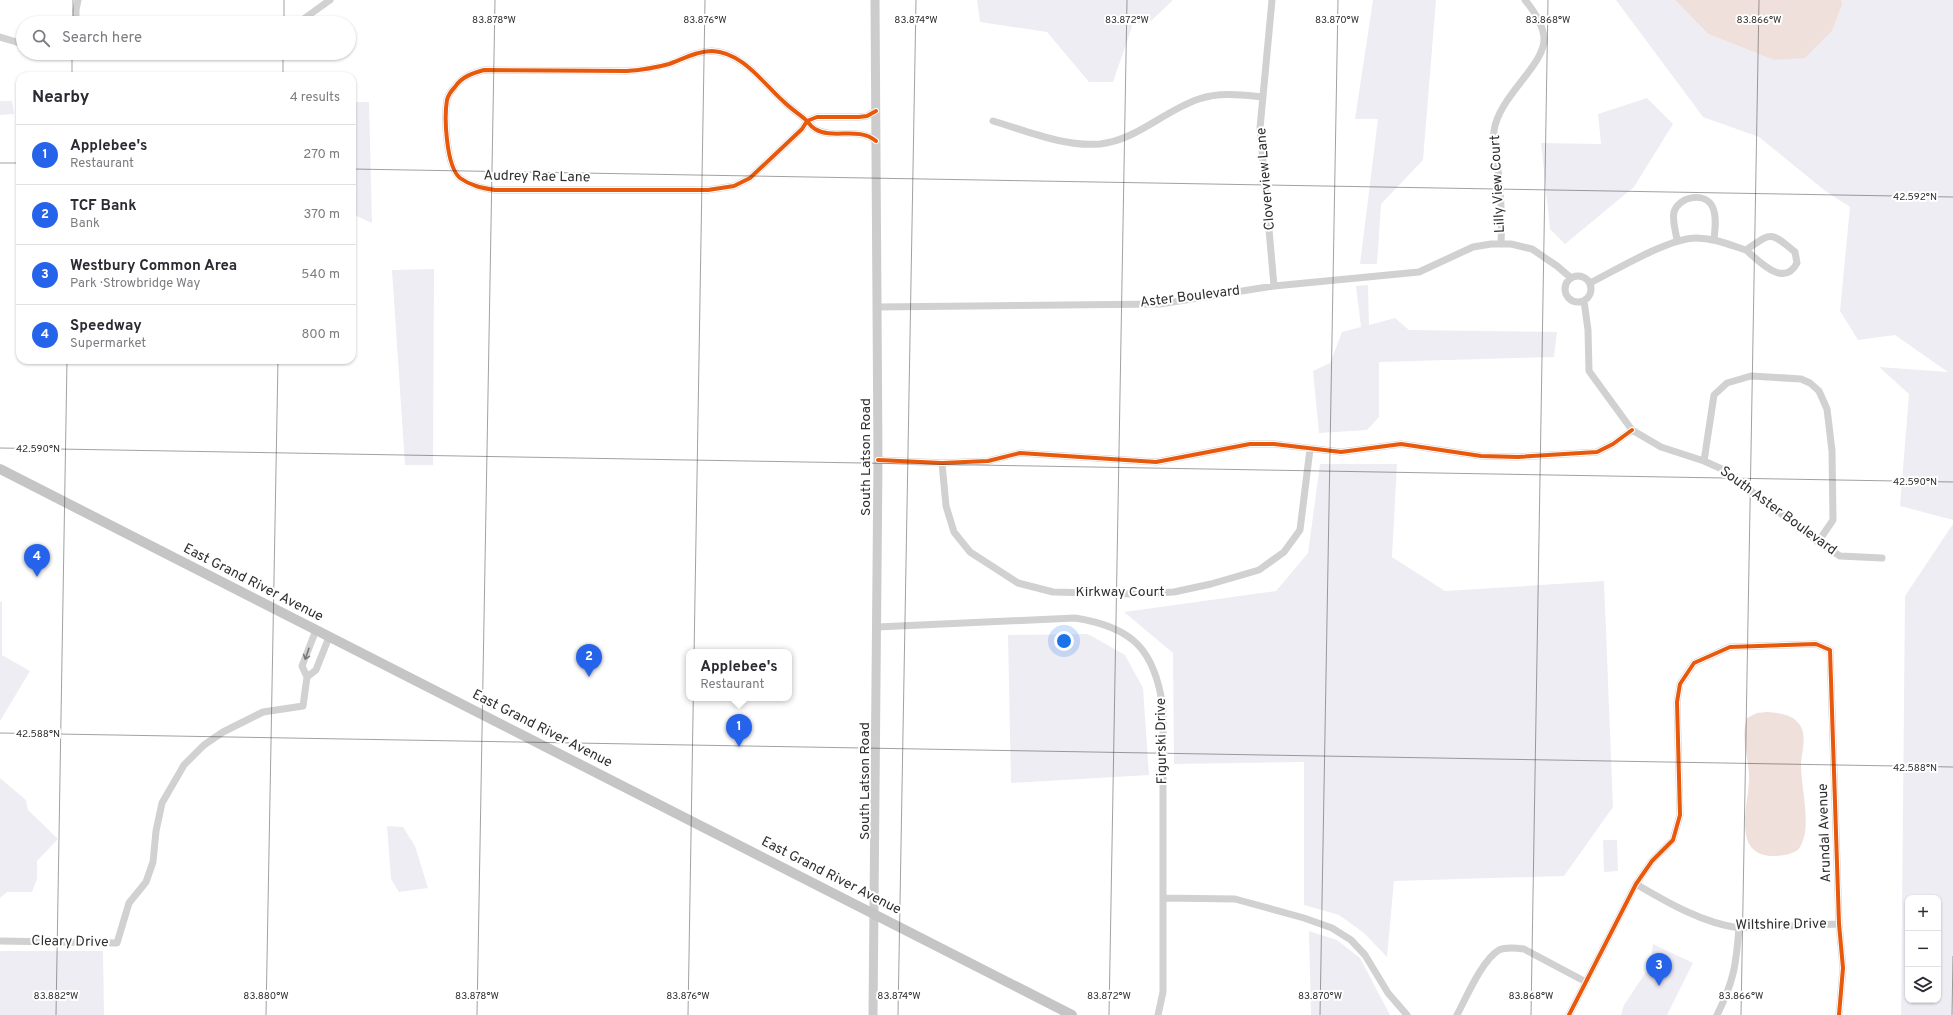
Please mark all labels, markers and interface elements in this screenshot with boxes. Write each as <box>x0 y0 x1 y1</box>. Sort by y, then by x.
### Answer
text: 83.878°W <box>472 14 516 27</box>
text: 83.876°W <box>683 14 727 27</box>
text: 83.874°W <box>894 14 938 27</box>
text: 83.872°W <box>1105 14 1149 27</box>
text: 83.870°W <box>1315 14 1359 27</box>
text: 83.868°W <box>1525 14 1571 27</box>
text: 83.866°W <box>1737 14 1781 27</box>
search box <box>16 16 356 60</box>
icon: search <box>30 27 52 49</box>
text: Search here <box>62 29 142 48</box>
text: Nearby <box>32 87 89 109</box>
text: 4 results <box>290 90 340 106</box>
street label: Cloverview Lane <box>1253 127 1279 231</box>
street label: Lilly View Court <box>1487 135 1509 233</box>
text: Applebee's <box>70 137 147 156</box>
text: 1 <box>42 147 48 163</box>
text: 270 m <box>303 147 340 163</box>
text: Restaurant <box>70 156 134 172</box>
street label: Audrey Rae Lane <box>483 168 591 186</box>
text: 42.592°N <box>1893 191 1937 204</box>
text: TCF Bank <box>70 197 137 216</box>
text: 2 <box>41 207 49 223</box>
text: 370 m <box>303 207 340 223</box>
text: Bank <box>70 216 100 232</box>
text: Westbury Common Area <box>70 257 237 276</box>
text: 3 <box>41 267 49 283</box>
text: 540 m <box>301 267 340 283</box>
text: Park · Strowbridge Way <box>70 276 200 292</box>
street label: Aster Boulevard <box>1139 282 1241 312</box>
text: Speedway <box>70 317 142 336</box>
text: 4 <box>41 327 49 343</box>
text: 800 m <box>302 327 340 343</box>
text: Supermarket <box>70 336 146 352</box>
street label: South Latson Road <box>858 398 875 516</box>
text: 42.590°N <box>16 443 60 456</box>
street label: South Aster Boulevard <box>1716 463 1840 559</box>
text: 42.590°N <box>1893 476 1937 489</box>
street label: East Grand River Avenue <box>180 540 326 626</box>
pin: 4 <box>24 544 50 577</box>
street label: Kirkway Court <box>1075 584 1165 601</box>
your location <box>1054 631 1074 651</box>
pin: 2 <box>576 644 602 677</box>
one-way arrow <box>302 647 310 659</box>
popup <box>686 649 792 701</box>
text: Applebee's <box>700 658 778 677</box>
text: Restaurant <box>700 677 764 693</box>
street label: East Grand River Avenue <box>469 686 615 772</box>
street label: Figurski Drive <box>1153 698 1171 784</box>
pin: 1 <box>726 714 752 747</box>
street label: South Latson Road <box>857 722 874 840</box>
text: 42.588°N <box>16 728 60 741</box>
text: 42.588°N <box>1893 762 1937 775</box>
street label: Arundal Avenue <box>1815 783 1835 883</box>
street label: East Grand River Avenue <box>758 833 904 919</box>
map controls <box>1905 895 1941 1003</box>
button: + <box>1905 895 1941 931</box>
street label: Wiltshire Drive <box>1735 916 1827 934</box>
button: − <box>1905 931 1941 967</box>
street label: Cleary Drive <box>31 933 109 951</box>
pin: 3 <box>1646 953 1672 986</box>
button: layers <box>1905 967 1941 1003</box>
text: 83.882°W <box>34 990 78 1003</box>
text: 83.880°W <box>243 990 289 1003</box>
text: 83.878°W <box>455 990 499 1003</box>
text: 83.876°W <box>666 990 710 1003</box>
text: 83.874°W <box>877 990 921 1003</box>
text: 83.872°W <box>1087 990 1131 1003</box>
text: 83.870°W <box>1298 990 1342 1003</box>
text: 83.868°W <box>1508 990 1554 1003</box>
text: 83.866°W <box>1719 990 1763 1003</box>

